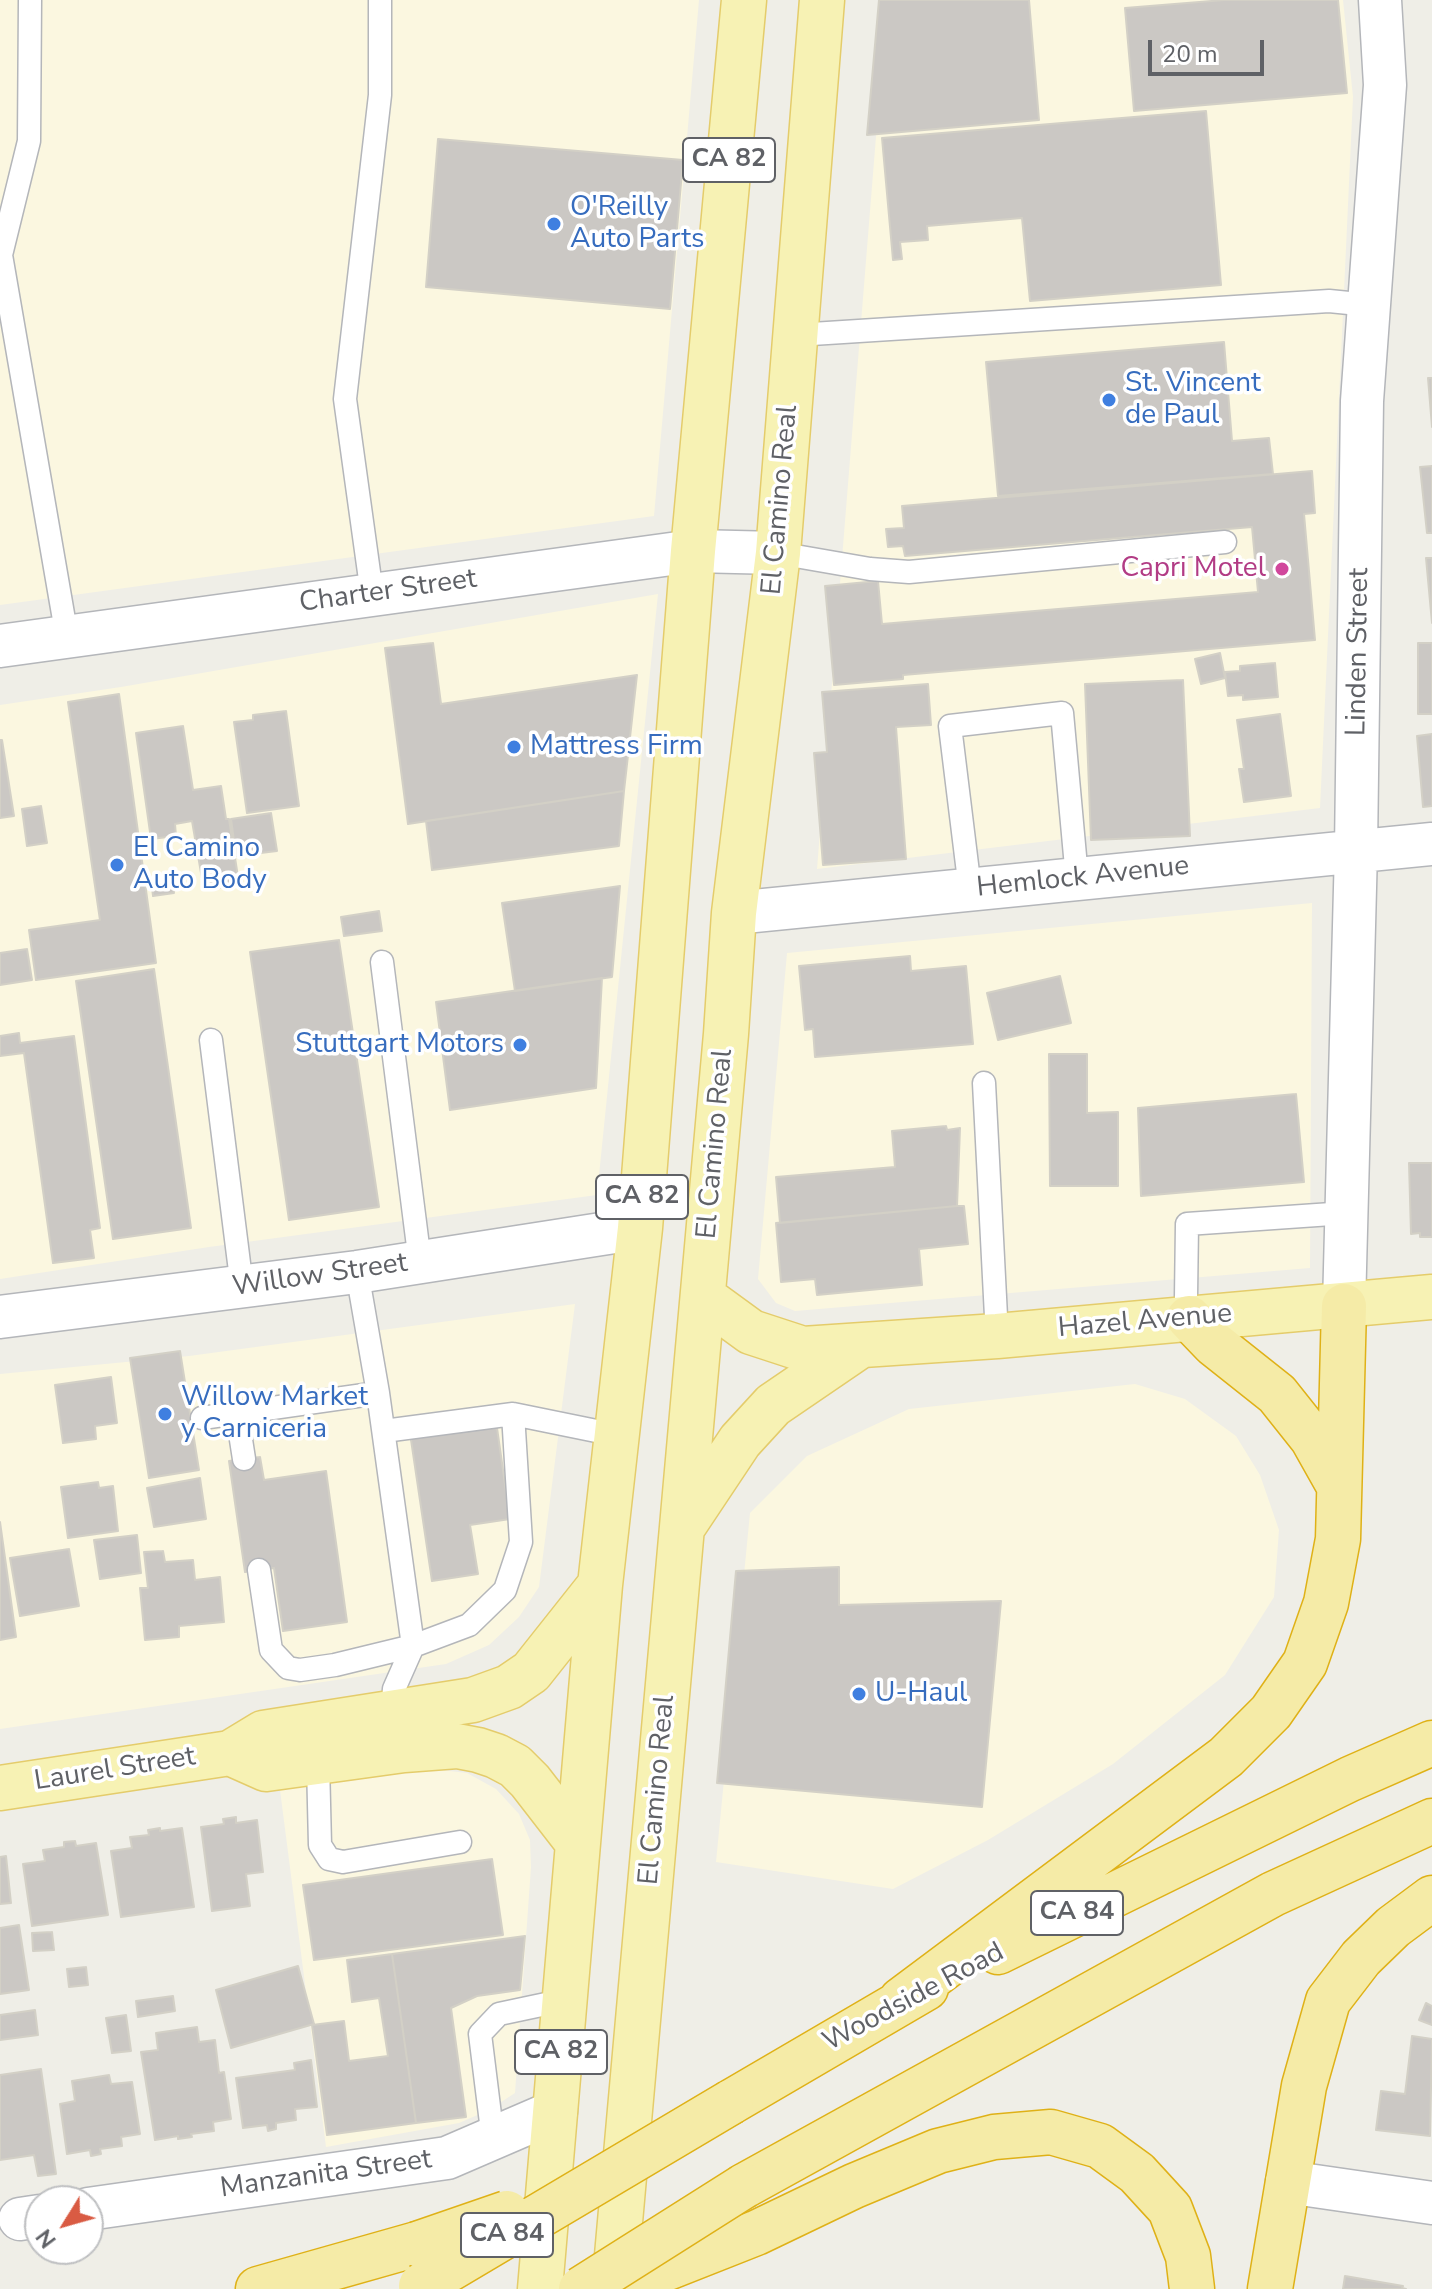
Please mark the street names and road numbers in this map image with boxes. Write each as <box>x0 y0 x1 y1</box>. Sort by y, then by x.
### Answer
road number: CA 82 <box>683 138 775 182</box>
street label: El Camino Real <box>756 404 806 596</box>
street label: Charter Street <box>297 563 479 621</box>
street label: Linden Street <box>1341 568 1377 736</box>
street label: Hemlock Avenue <box>975 850 1191 906</box>
street label: El Camino Real <box>691 1048 741 1240</box>
road number: CA 82 <box>596 1175 688 1219</box>
street label: Willow Street <box>230 1247 410 1305</box>
street label: Hazel Avenue <box>1057 1298 1233 1346</box>
street label: El Camino Real <box>633 1694 683 1886</box>
street label: Laurel Street <box>32 1741 198 1799</box>
road number: CA 84 <box>1031 1891 1123 1935</box>
street label: Woodside Road <box>818 1936 1010 2060</box>
road number: CA 82 <box>515 2030 607 2074</box>
street label: Manzanita Street <box>218 2144 434 2206</box>
road number: CA 84 <box>461 2213 553 2257</box>

